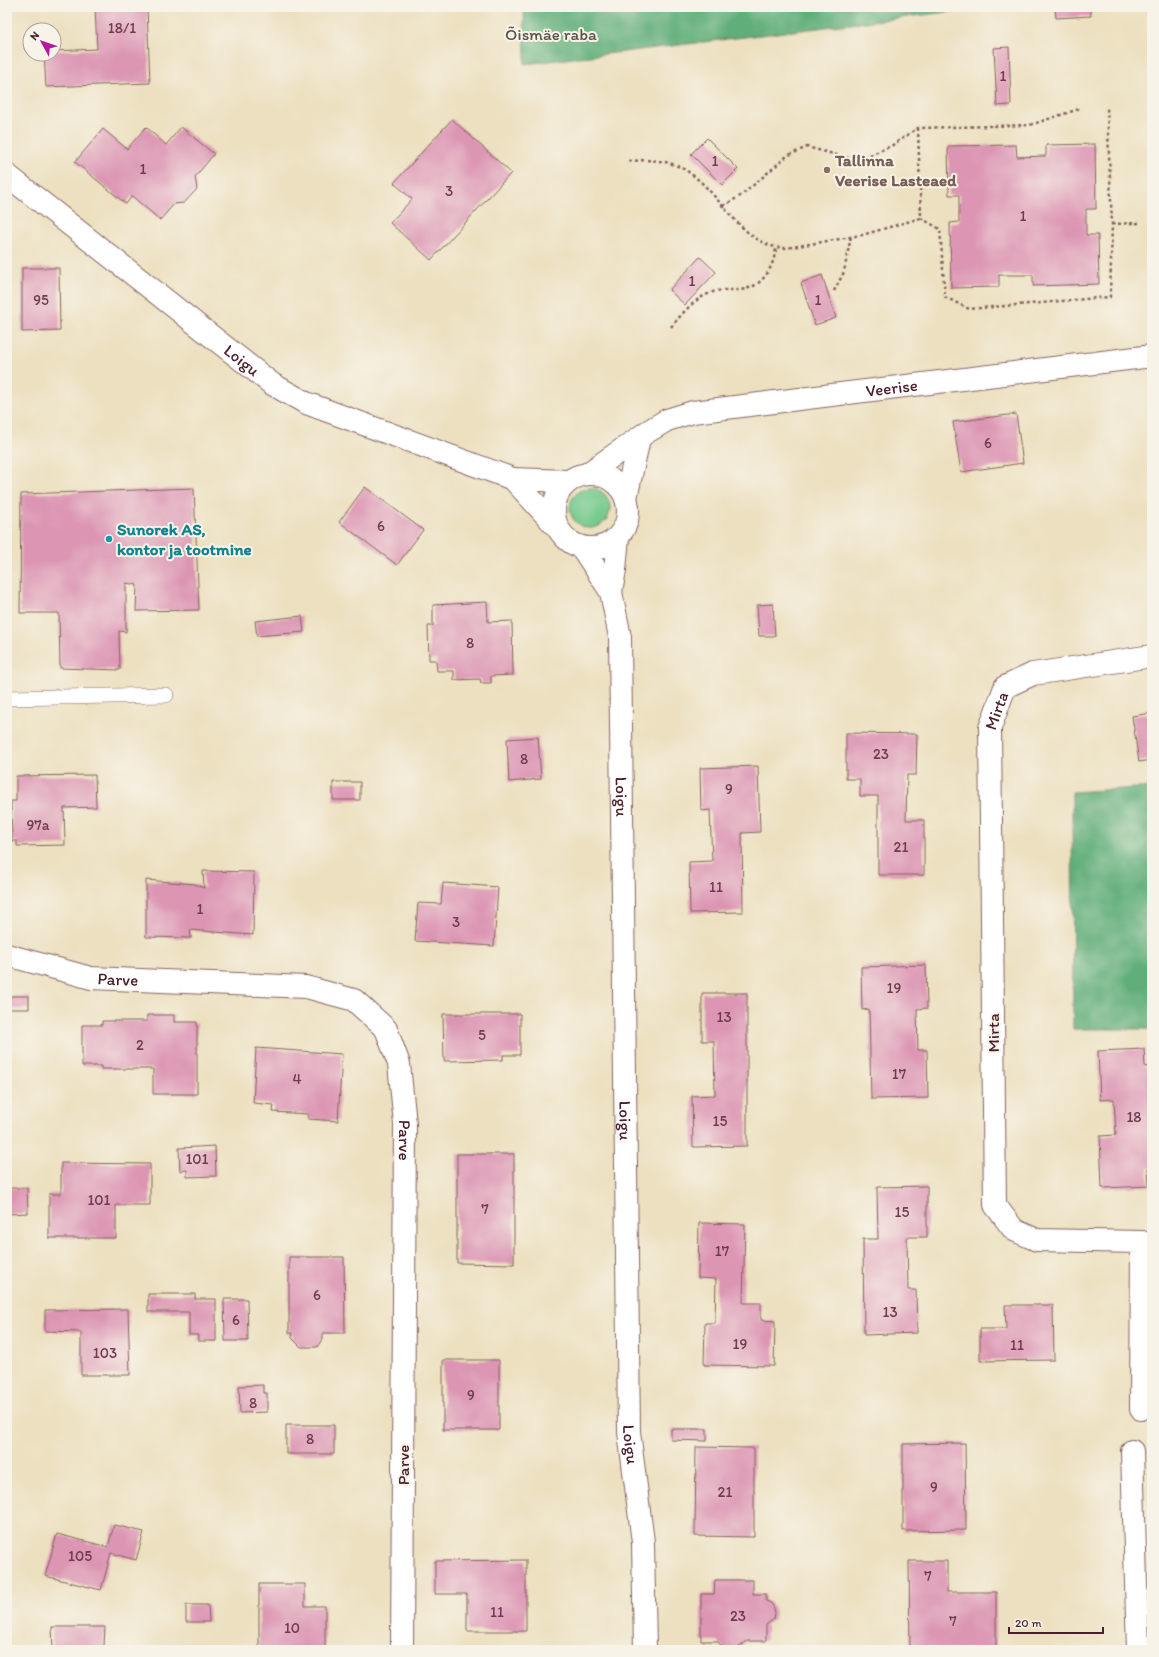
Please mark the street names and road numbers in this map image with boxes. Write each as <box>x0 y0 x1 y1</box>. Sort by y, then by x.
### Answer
street label: Loigu <box>220 340 264 381</box>
street label: Veerise <box>865 375 919 401</box>
street label: Mirta <box>980 689 1012 733</box>
street label: Loigu <box>612 777 632 817</box>
street label: Parve <box>97 968 139 990</box>
street label: Mirta <box>983 1013 1003 1053</box>
street label: Loigu <box>615 1101 636 1141</box>
street label: Parve <box>395 1120 415 1161</box>
street label: Loigu <box>619 1425 643 1466</box>
street label: Parve <box>393 1445 413 1485</box>

